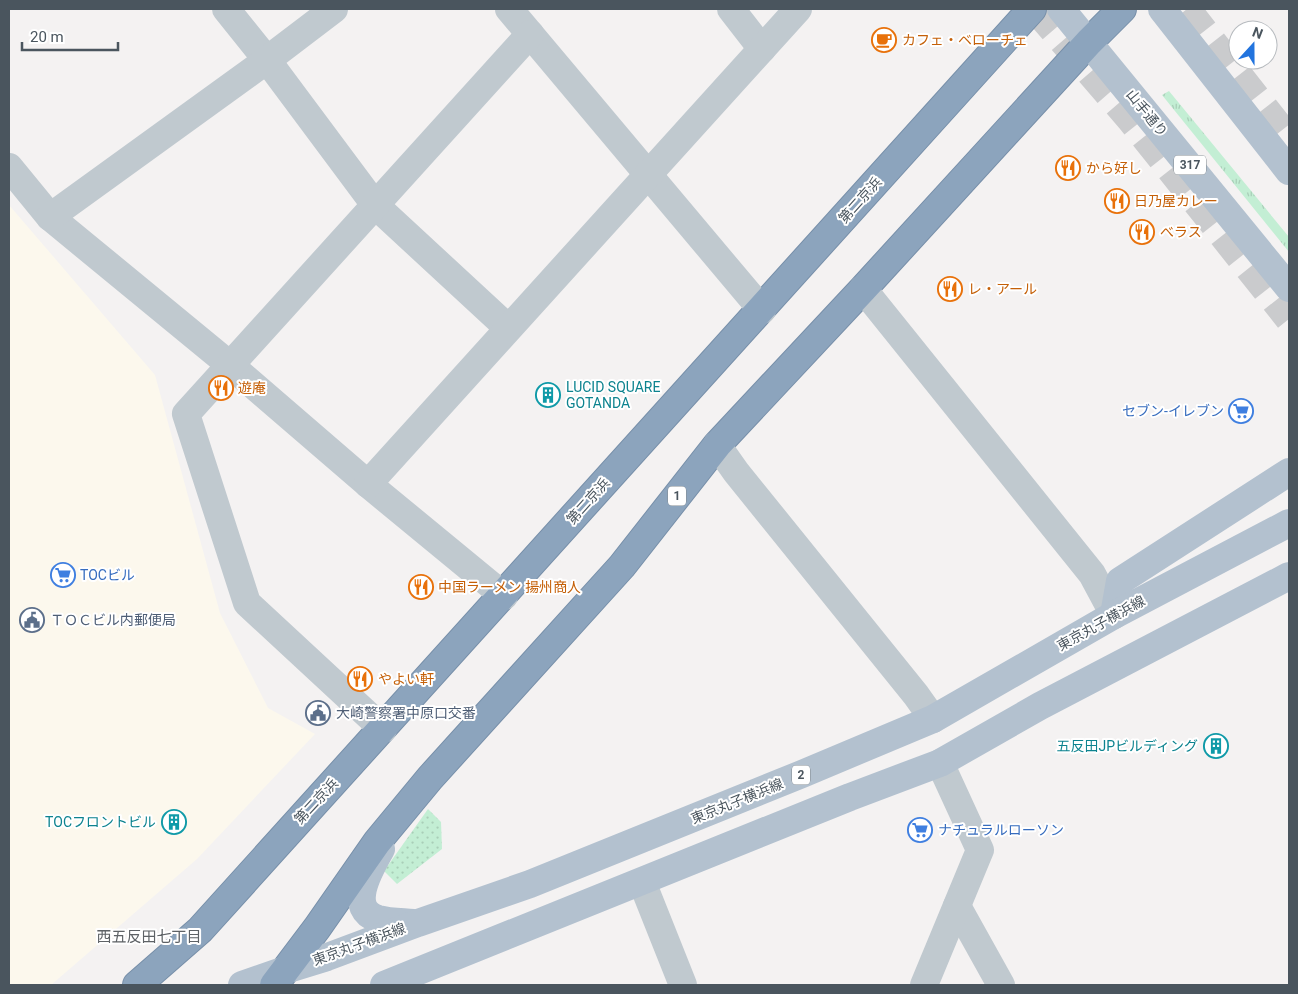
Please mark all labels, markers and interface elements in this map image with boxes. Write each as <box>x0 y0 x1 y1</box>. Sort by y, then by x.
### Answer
scale bar <box>22 20 119 52</box>
north arrow <box>1228 20 1278 70</box>
text: N <box>1250 24 1265 42</box>
cafe icon: カフェ・ベローチェ <box>871 27 897 53</box>
text: 20 m <box>30 28 64 46</box>
place label: カフェ・ベローチェ <box>902 32 1028 48</box>
street label: 山手通り <box>1123 86 1171 140</box>
restaurant icon: から好し <box>1055 155 1081 181</box>
road number: 317 <box>1174 156 1206 174</box>
place label: から好し <box>1086 160 1142 176</box>
street label: 第二京浜 <box>835 174 885 226</box>
restaurant icon: 日乃屋カレー <box>1104 188 1130 214</box>
place label: 日乃屋カレー <box>1134 193 1218 209</box>
restaurant icon: べラス <box>1129 219 1155 245</box>
place label: べラス <box>1160 224 1202 240</box>
restaurant icon: レ・アール <box>937 276 963 302</box>
place label: レ・アール <box>968 281 1037 297</box>
restaurant icon: 遊庵 <box>208 375 234 401</box>
place label: LUCID SQUARE GOTANDA <box>566 379 660 411</box>
place label: 遊庵 <box>238 380 266 396</box>
building icon: LUCID SQUARE GOTANDA <box>535 382 561 408</box>
supermarket icon: セブン-イレブン <box>1228 398 1254 424</box>
place label: セブン-イレブン <box>1122 403 1224 419</box>
street label: 第二京浜 <box>563 475 613 527</box>
road number: 1 <box>668 486 686 506</box>
supermarket icon: TOCビル <box>50 562 76 588</box>
place label: TOCビル <box>80 567 135 583</box>
restaurant icon: 中国ラーメン 揚州商人 <box>408 574 434 600</box>
place label: 中国ラーメン 揚州商人 <box>438 579 581 595</box>
street label: 東京丸子横浜線 <box>1054 592 1148 654</box>
public building icon: ＴＯＣビル内郵便局 <box>19 607 45 633</box>
place label: ＴＯＣビル内郵便局 <box>50 612 176 628</box>
restaurant icon: やよい軒 <box>347 666 373 692</box>
place label: やよい軒 <box>378 671 434 687</box>
public building icon: 大崎警察署中原口交番 <box>305 700 331 726</box>
place label: 大崎警察署中原口交番 <box>336 705 476 721</box>
building icon: 五反田JPビルディング <box>1203 733 1229 759</box>
place label: 五反田JPビルディング <box>1056 738 1198 754</box>
road number: 2 <box>792 766 810 784</box>
street label: 第二京浜 <box>291 775 341 827</box>
street label: 東京丸子横浜線 <box>689 775 785 827</box>
building icon: TOCフロントビル <box>161 809 187 835</box>
place label: TOCフロントビル <box>45 814 156 830</box>
supermarket icon: ナチュラルローソン <box>907 817 933 843</box>
place label: ナチュラルローソン <box>938 822 1064 838</box>
street label: 東京丸子横浜線 <box>310 920 408 968</box>
district label: 西五反田七丁目 <box>96 928 202 946</box>

